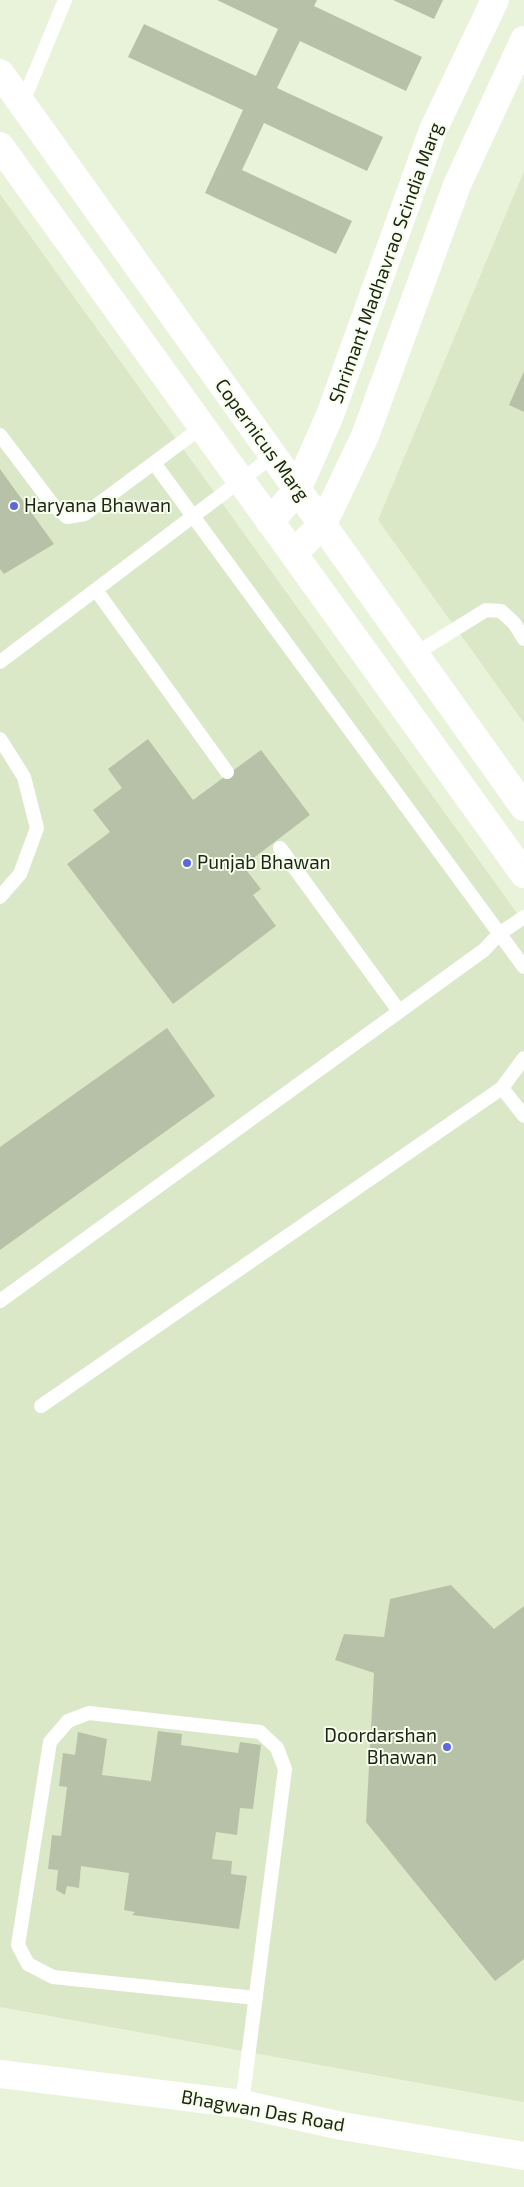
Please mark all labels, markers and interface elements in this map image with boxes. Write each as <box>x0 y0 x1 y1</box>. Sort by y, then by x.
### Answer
street label: Shrimant Madhavrao Scindia Marg <box>324 119 448 407</box>
street label: Copernicus Marg <box>210 374 314 506</box>
place label: Haryana Bhawan <box>24 495 171 517</box>
marker: Haryana Bhawan <box>8 500 20 512</box>
place label: Punjab Bhawan <box>197 852 331 874</box>
marker: Punjab Bhawan <box>181 857 193 869</box>
place label: Doordarshan Bhawan <box>324 1725 437 1769</box>
marker: Doordarshan Bhawan <box>441 1741 453 1753</box>
street label: Bhagwan Das Road <box>179 2085 347 2137</box>

